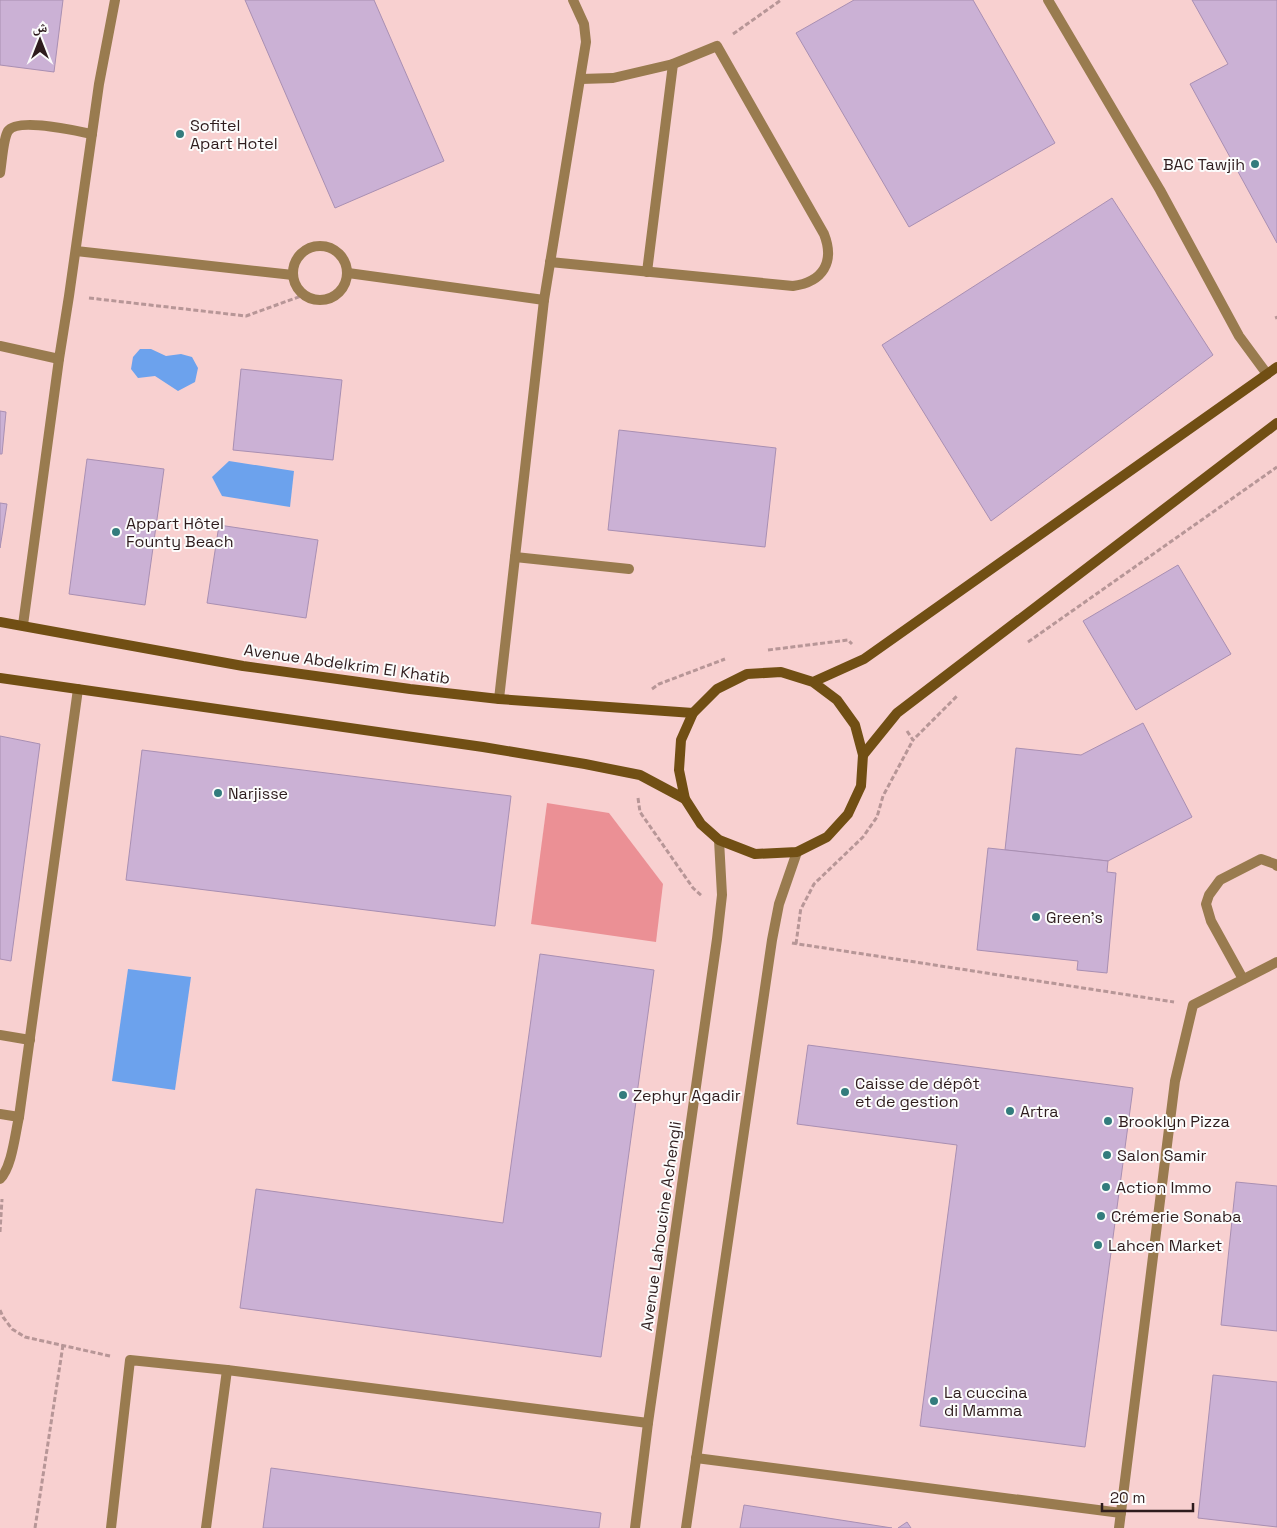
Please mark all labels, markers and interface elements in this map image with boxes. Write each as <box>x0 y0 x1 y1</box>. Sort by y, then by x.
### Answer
north arrow <box>15 15 65 65</box>
text: ش <box>33 18 48 36</box>
place label: Sofitel Apart Hotel <box>190 115 278 154</box>
marker: Sofitel Apart Hotel <box>174 128 186 140</box>
place label: BAC Tawjih <box>1163 154 1245 175</box>
marker: BAC Tawjih <box>1249 158 1261 170</box>
place label: Appart Hôtel Founty Beach <box>126 513 233 552</box>
marker: Appart Hôtel Founty Beach <box>110 526 122 538</box>
street label: Avenue Abdelkrim El Khatib <box>243 639 451 689</box>
place label: Narjisse <box>228 783 288 804</box>
marker: Narjisse <box>212 787 224 799</box>
place label: Green's <box>1046 907 1103 928</box>
marker: Green's <box>1030 911 1042 923</box>
place label: Caisse de dépôt et de gestion <box>855 1073 980 1112</box>
place label: Zephyr Agadir <box>633 1085 741 1106</box>
marker: Caisse de dépôt et de gestion <box>839 1086 851 1098</box>
marker: Zephyr Agadir <box>617 1089 629 1101</box>
place label: Artra <box>1020 1101 1058 1122</box>
marker: Artra <box>1004 1105 1016 1117</box>
place label: Brooklyn Pizza <box>1118 1111 1230 1132</box>
marker: Brooklyn Pizza <box>1102 1115 1114 1127</box>
street label: Avenue Lahoucine Achengli <box>636 1120 686 1332</box>
place label: Salon Samir <box>1117 1145 1206 1166</box>
marker: Salon Samir <box>1101 1149 1113 1161</box>
place label: Action Immo <box>1116 1177 1212 1198</box>
marker: Action Immo <box>1100 1181 1112 1193</box>
place label: Crémerie Sonaba <box>1111 1206 1241 1227</box>
marker: Crémerie Sonaba <box>1095 1210 1107 1222</box>
place label: Lahcen Market <box>1108 1235 1222 1256</box>
marker: Lahcen Market <box>1092 1239 1104 1251</box>
place label: La cuccina di Mamma <box>944 1382 1027 1421</box>
marker: La cuccina di Mamma <box>928 1395 940 1407</box>
scale bar <box>1102 1480 1193 1512</box>
text: 20 m <box>1110 1488 1145 1507</box>

